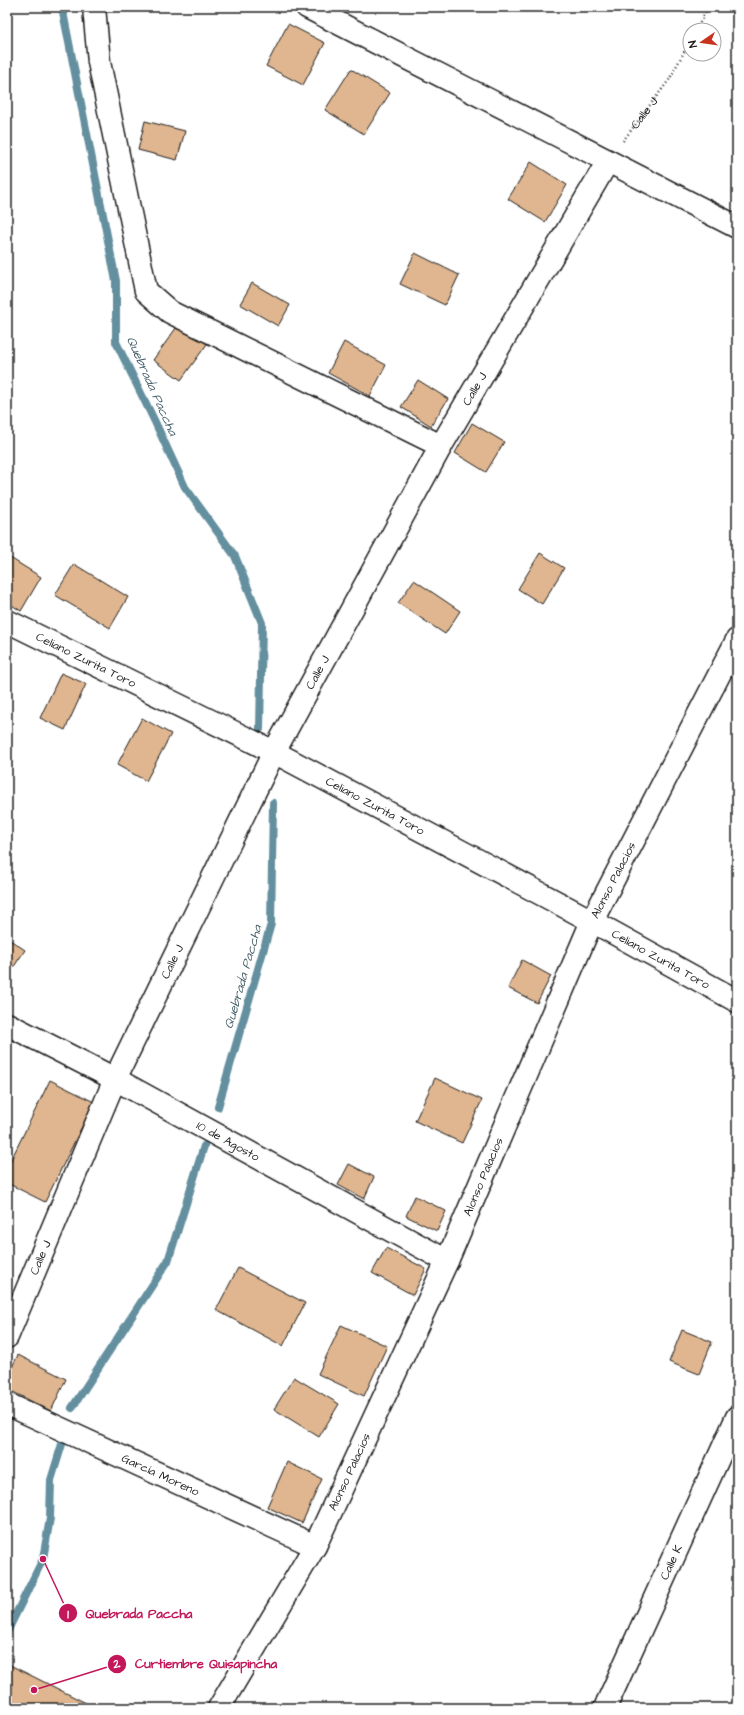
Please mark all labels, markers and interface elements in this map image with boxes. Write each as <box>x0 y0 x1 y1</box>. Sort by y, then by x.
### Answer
north arrow <box>682 22 722 62</box>
text: N <box>685 39 701 49</box>
street label: Calle J <box>626 93 662 133</box>
water label: Quebrada Paccha <box>122 334 183 440</box>
street label: Calle J <box>458 369 491 409</box>
street label: Celiano Zurita Toro <box>33 628 139 692</box>
street label: Calle J <box>301 652 334 692</box>
street label: Celiano Zurita Toro <box>323 773 428 839</box>
street label: Alonso Palacios <box>586 839 640 921</box>
water label: Quebrada Paccha <box>220 922 267 1031</box>
street label: Celiano Zurita Toro <box>609 925 713 993</box>
street label: Calle J <box>156 941 188 982</box>
street label: 10 de Agosto <box>193 1117 263 1165</box>
street label: Alonso Palacios <box>459 1135 507 1219</box>
street label: Calle J <box>25 1237 55 1278</box>
street label: Alonso Palacios <box>324 1430 375 1514</box>
street label: García Moreno <box>119 1449 202 1500</box>
street label: Calle K <box>656 1541 687 1583</box>
callout: Quebrada Paccha <box>58 1601 200 1626</box>
text: Quebrada Paccha <box>86 1605 193 1623</box>
text: 1 <box>67 1606 69 1623</box>
callout: Curtiembre Quisapincha <box>107 1651 285 1676</box>
text: Curtiembre Quisapincha <box>135 1655 277 1674</box>
text: 2 <box>113 1656 121 1673</box>

